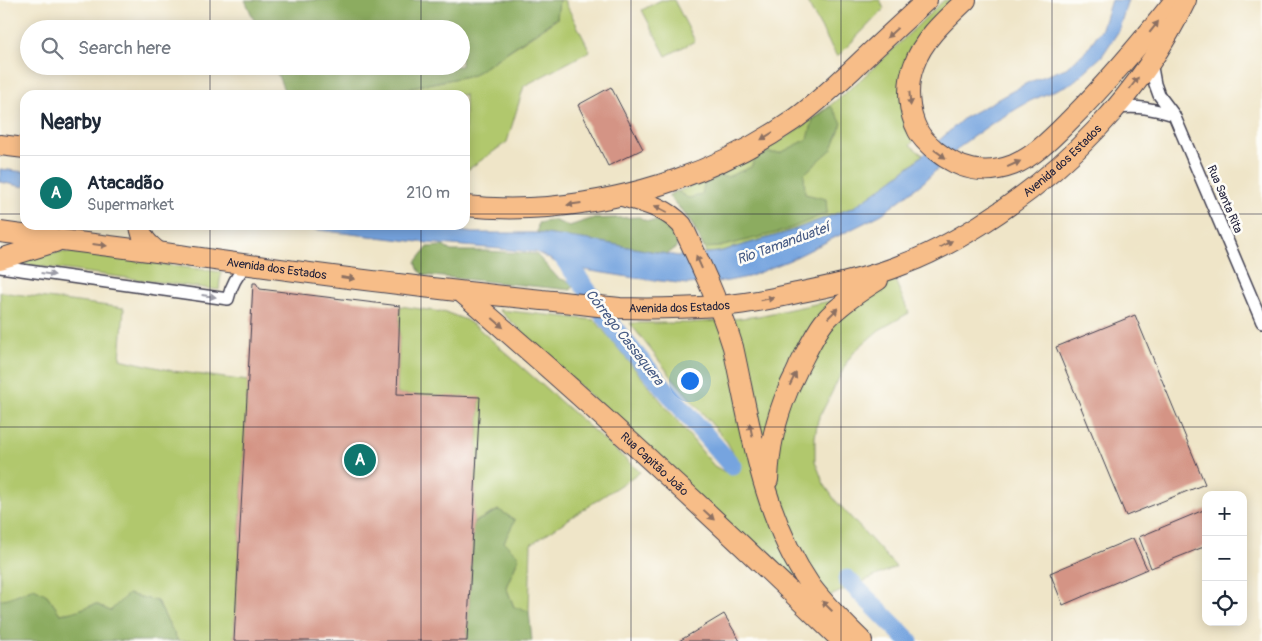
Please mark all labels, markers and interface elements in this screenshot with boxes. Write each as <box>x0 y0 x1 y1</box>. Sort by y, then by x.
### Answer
search box <box>20 20 470 75</box>
one-way arrow <box>1149 20 1159 34</box>
one-way arrow <box>886 27 898 39</box>
icon: search <box>38 34 66 62</box>
text: Search here <box>78 36 171 60</box>
one-way arrow <box>1129 77 1140 90</box>
one-way arrow <box>907 91 915 107</box>
text: Nearby <box>40 109 101 136</box>
street label: Avenida dos Estados <box>1020 121 1105 201</box>
one-way arrow <box>760 132 773 141</box>
one-way arrow <box>933 148 946 159</box>
one-way arrow <box>1007 160 1021 168</box>
street label: Rua Santa Rita <box>1203 163 1246 236</box>
text: Atacadão <box>87 171 164 195</box>
text: A <box>51 183 61 203</box>
text: 210 m <box>406 183 450 203</box>
text: Supermarket <box>87 195 174 215</box>
one-way arrow <box>565 200 581 208</box>
one-way arrow <box>654 205 668 213</box>
water label: Rio Tamanduateí <box>734 218 835 268</box>
one-way arrow <box>939 240 953 248</box>
one-way arrow <box>93 241 109 249</box>
street label: Avenida dos Estados <box>225 255 328 283</box>
one-way arrow <box>694 255 702 269</box>
one-way arrow <box>41 270 57 278</box>
one-way arrow <box>340 274 356 282</box>
water label: Córrego Cassaquera <box>582 286 668 390</box>
one-way arrow <box>202 293 218 301</box>
one-way arrow <box>759 295 775 303</box>
street label: Avenida dos Estados <box>629 298 731 316</box>
one-way arrow <box>827 308 839 320</box>
one-way arrow <box>492 318 505 329</box>
your location <box>677 368 703 394</box>
one-way arrow <box>789 372 797 386</box>
one-way arrow <box>747 422 755 437</box>
street label: Rua Capitão João <box>617 429 692 500</box>
pin: A <box>344 441 376 479</box>
map controls <box>1202 491 1247 626</box>
button: + <box>1202 491 1247 536</box>
one-way arrow <box>703 509 715 521</box>
button: − <box>1202 536 1247 581</box>
button: locate <box>1202 581 1247 626</box>
one-way arrow <box>822 601 834 613</box>

